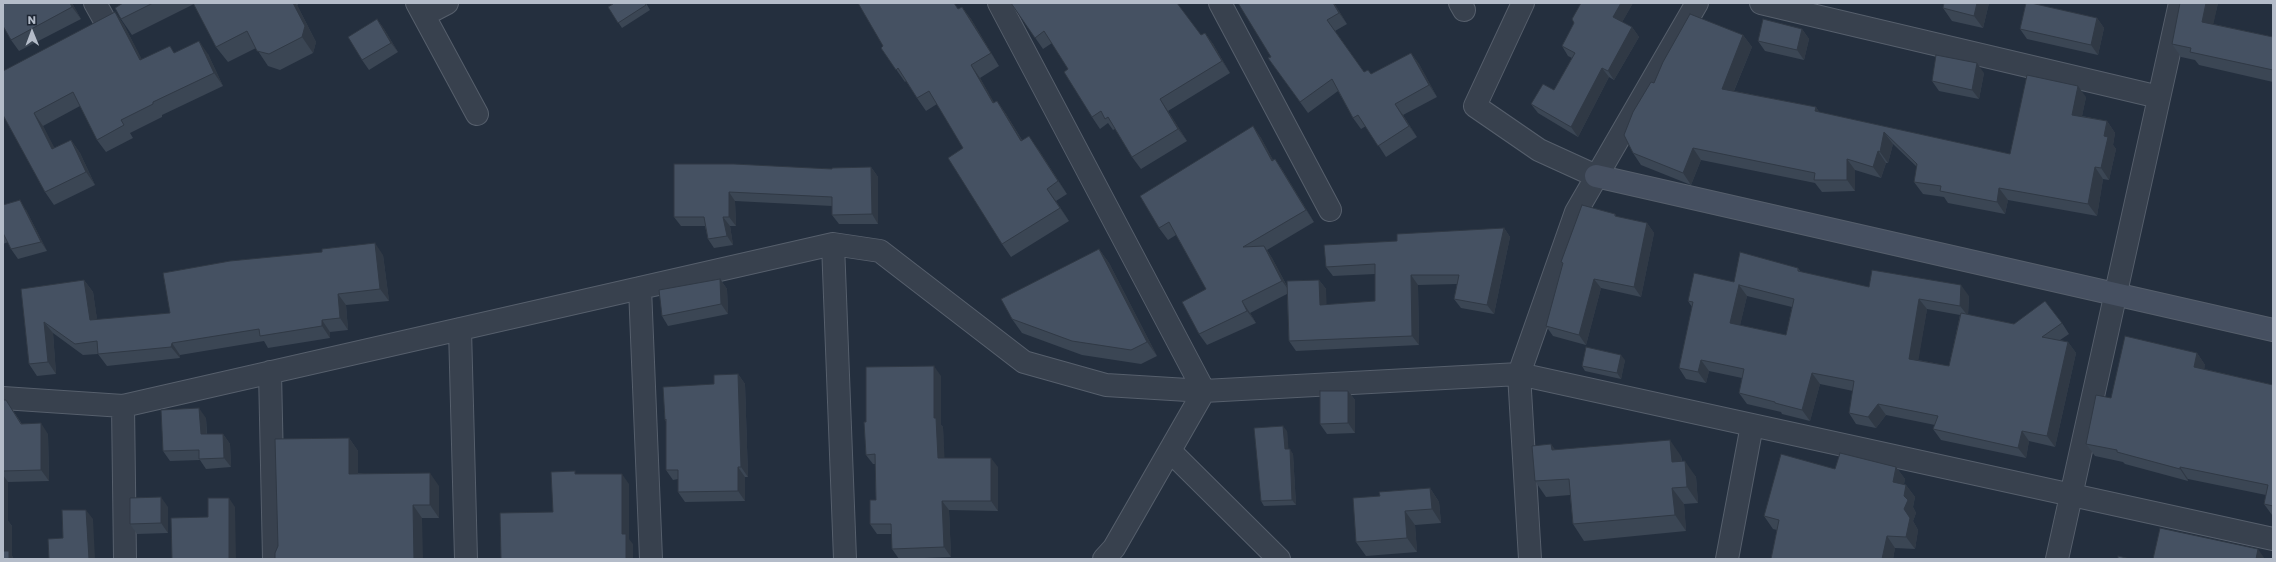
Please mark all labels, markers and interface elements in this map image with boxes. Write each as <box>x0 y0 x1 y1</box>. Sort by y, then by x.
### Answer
north arrow <box>12 12 52 52</box>
text: N <box>28 12 36 28</box>

